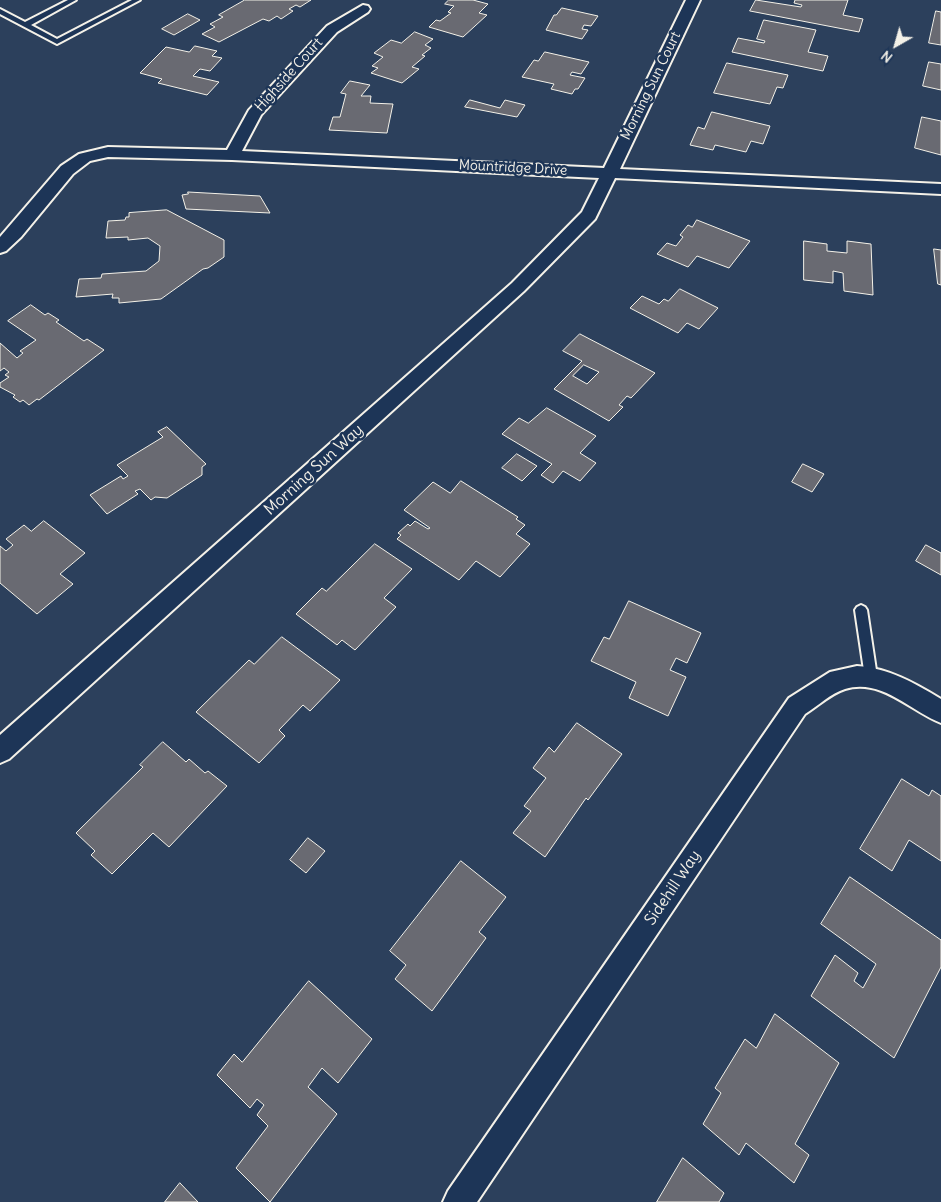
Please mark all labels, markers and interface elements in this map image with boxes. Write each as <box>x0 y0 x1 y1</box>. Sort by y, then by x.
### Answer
north arrow <box>871 20 921 70</box>
street label: Morning Sun Court <box>618 29 684 143</box>
street label: Highside Court <box>252 35 326 115</box>
text: N <box>877 47 896 67</box>
street label: Mountridge Drive <box>458 157 568 179</box>
street label: Morning Sun Way <box>261 420 367 520</box>
street label: Sidehill Way <box>641 847 705 929</box>

